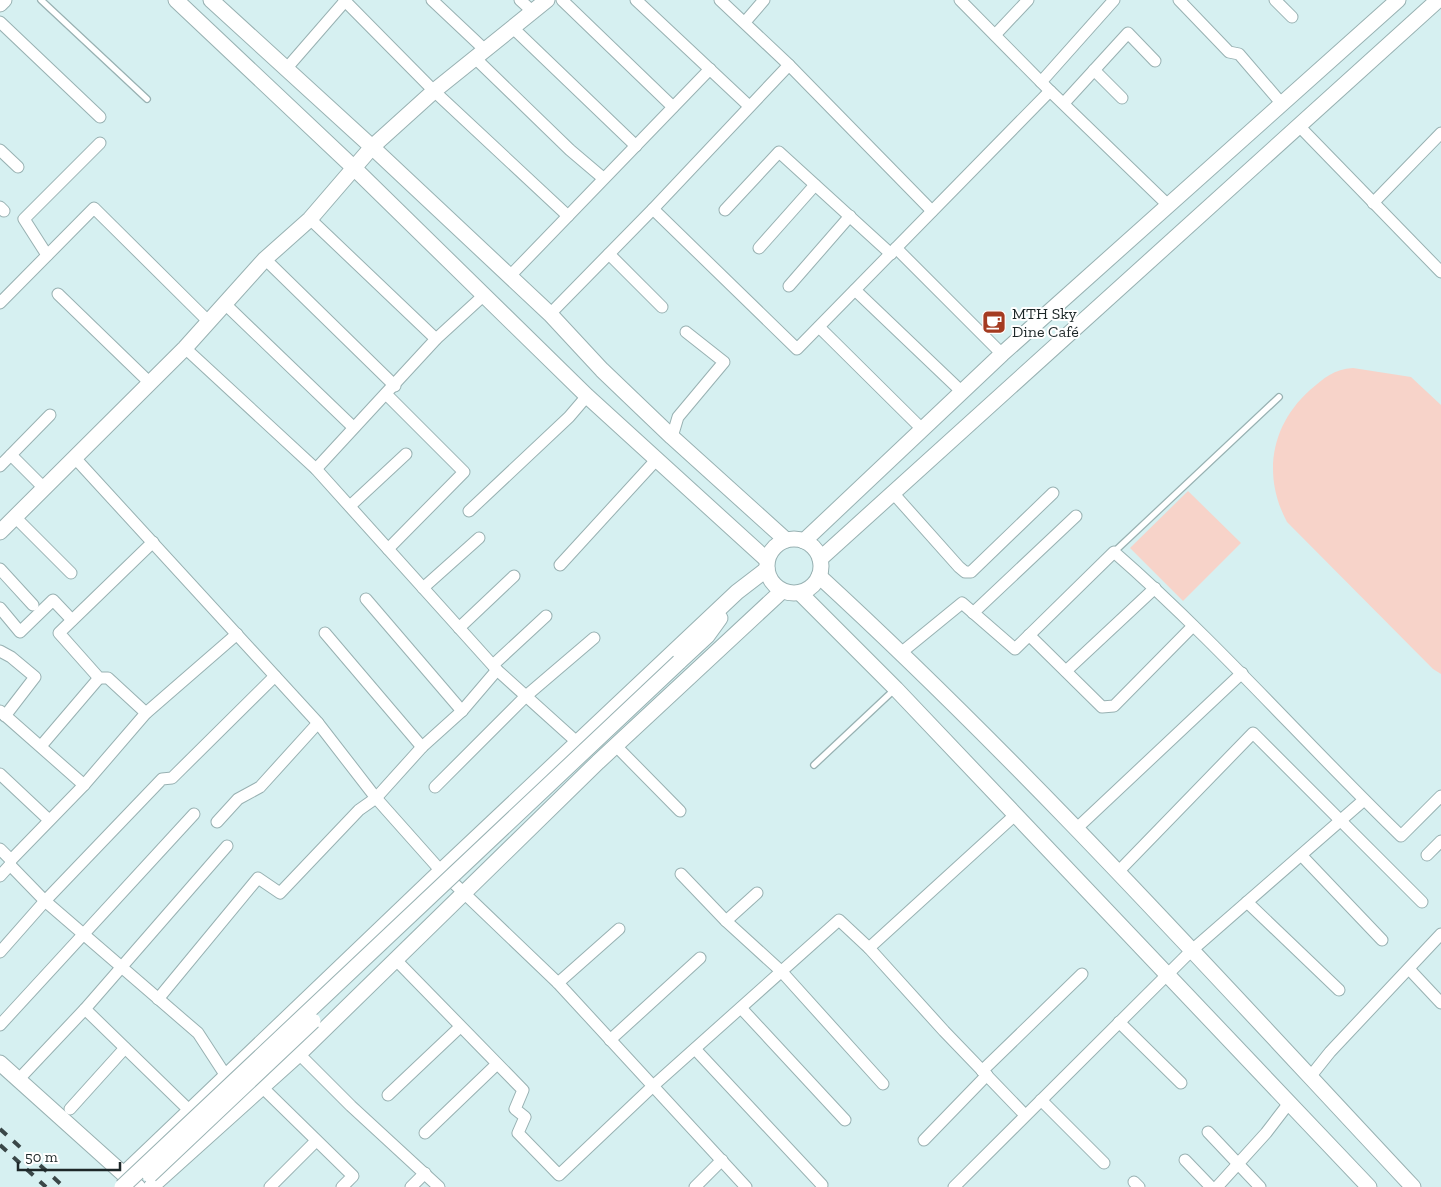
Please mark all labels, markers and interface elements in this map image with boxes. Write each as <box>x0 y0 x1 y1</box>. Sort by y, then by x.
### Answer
place label: MTH Sky Dine Café <box>1012 304 1079 341</box>
cafe icon: MTH Sky Dine Café <box>981 309 1007 335</box>
scale bar <box>18 1140 120 1172</box>
text: 50 m <box>25 1148 58 1166</box>

